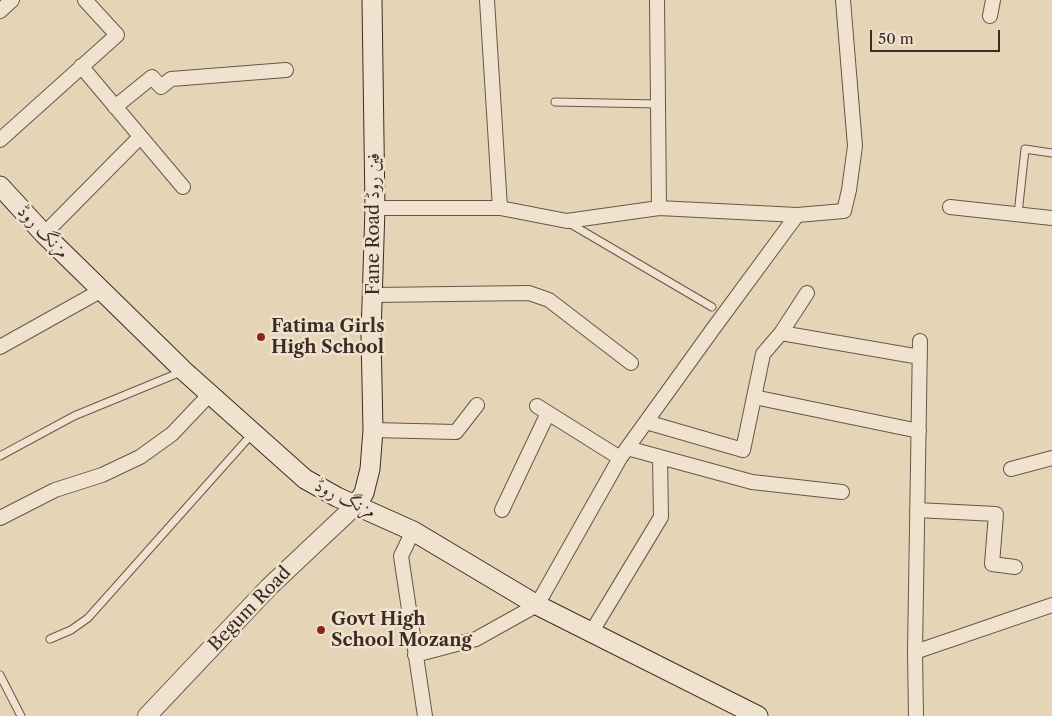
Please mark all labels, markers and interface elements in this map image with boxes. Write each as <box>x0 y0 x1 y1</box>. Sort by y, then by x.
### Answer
scale bar <box>872 20 1002 52</box>
text: 50 m <box>878 29 914 48</box>
street label: Fane Road فین روڈ <box>363 153 385 295</box>
street label: مزنگ روڈ <box>12 201 74 263</box>
place label: Fatima Girls High School <box>271 316 385 358</box>
marker: Fatima Girls High School <box>255 331 267 343</box>
street label: مزنگ روڈ <box>311 475 379 523</box>
street label: Begum Road <box>204 562 296 656</box>
place label: Govt High School Mozang <box>331 609 472 652</box>
marker: Govt High School Mozang <box>315 624 327 636</box>

